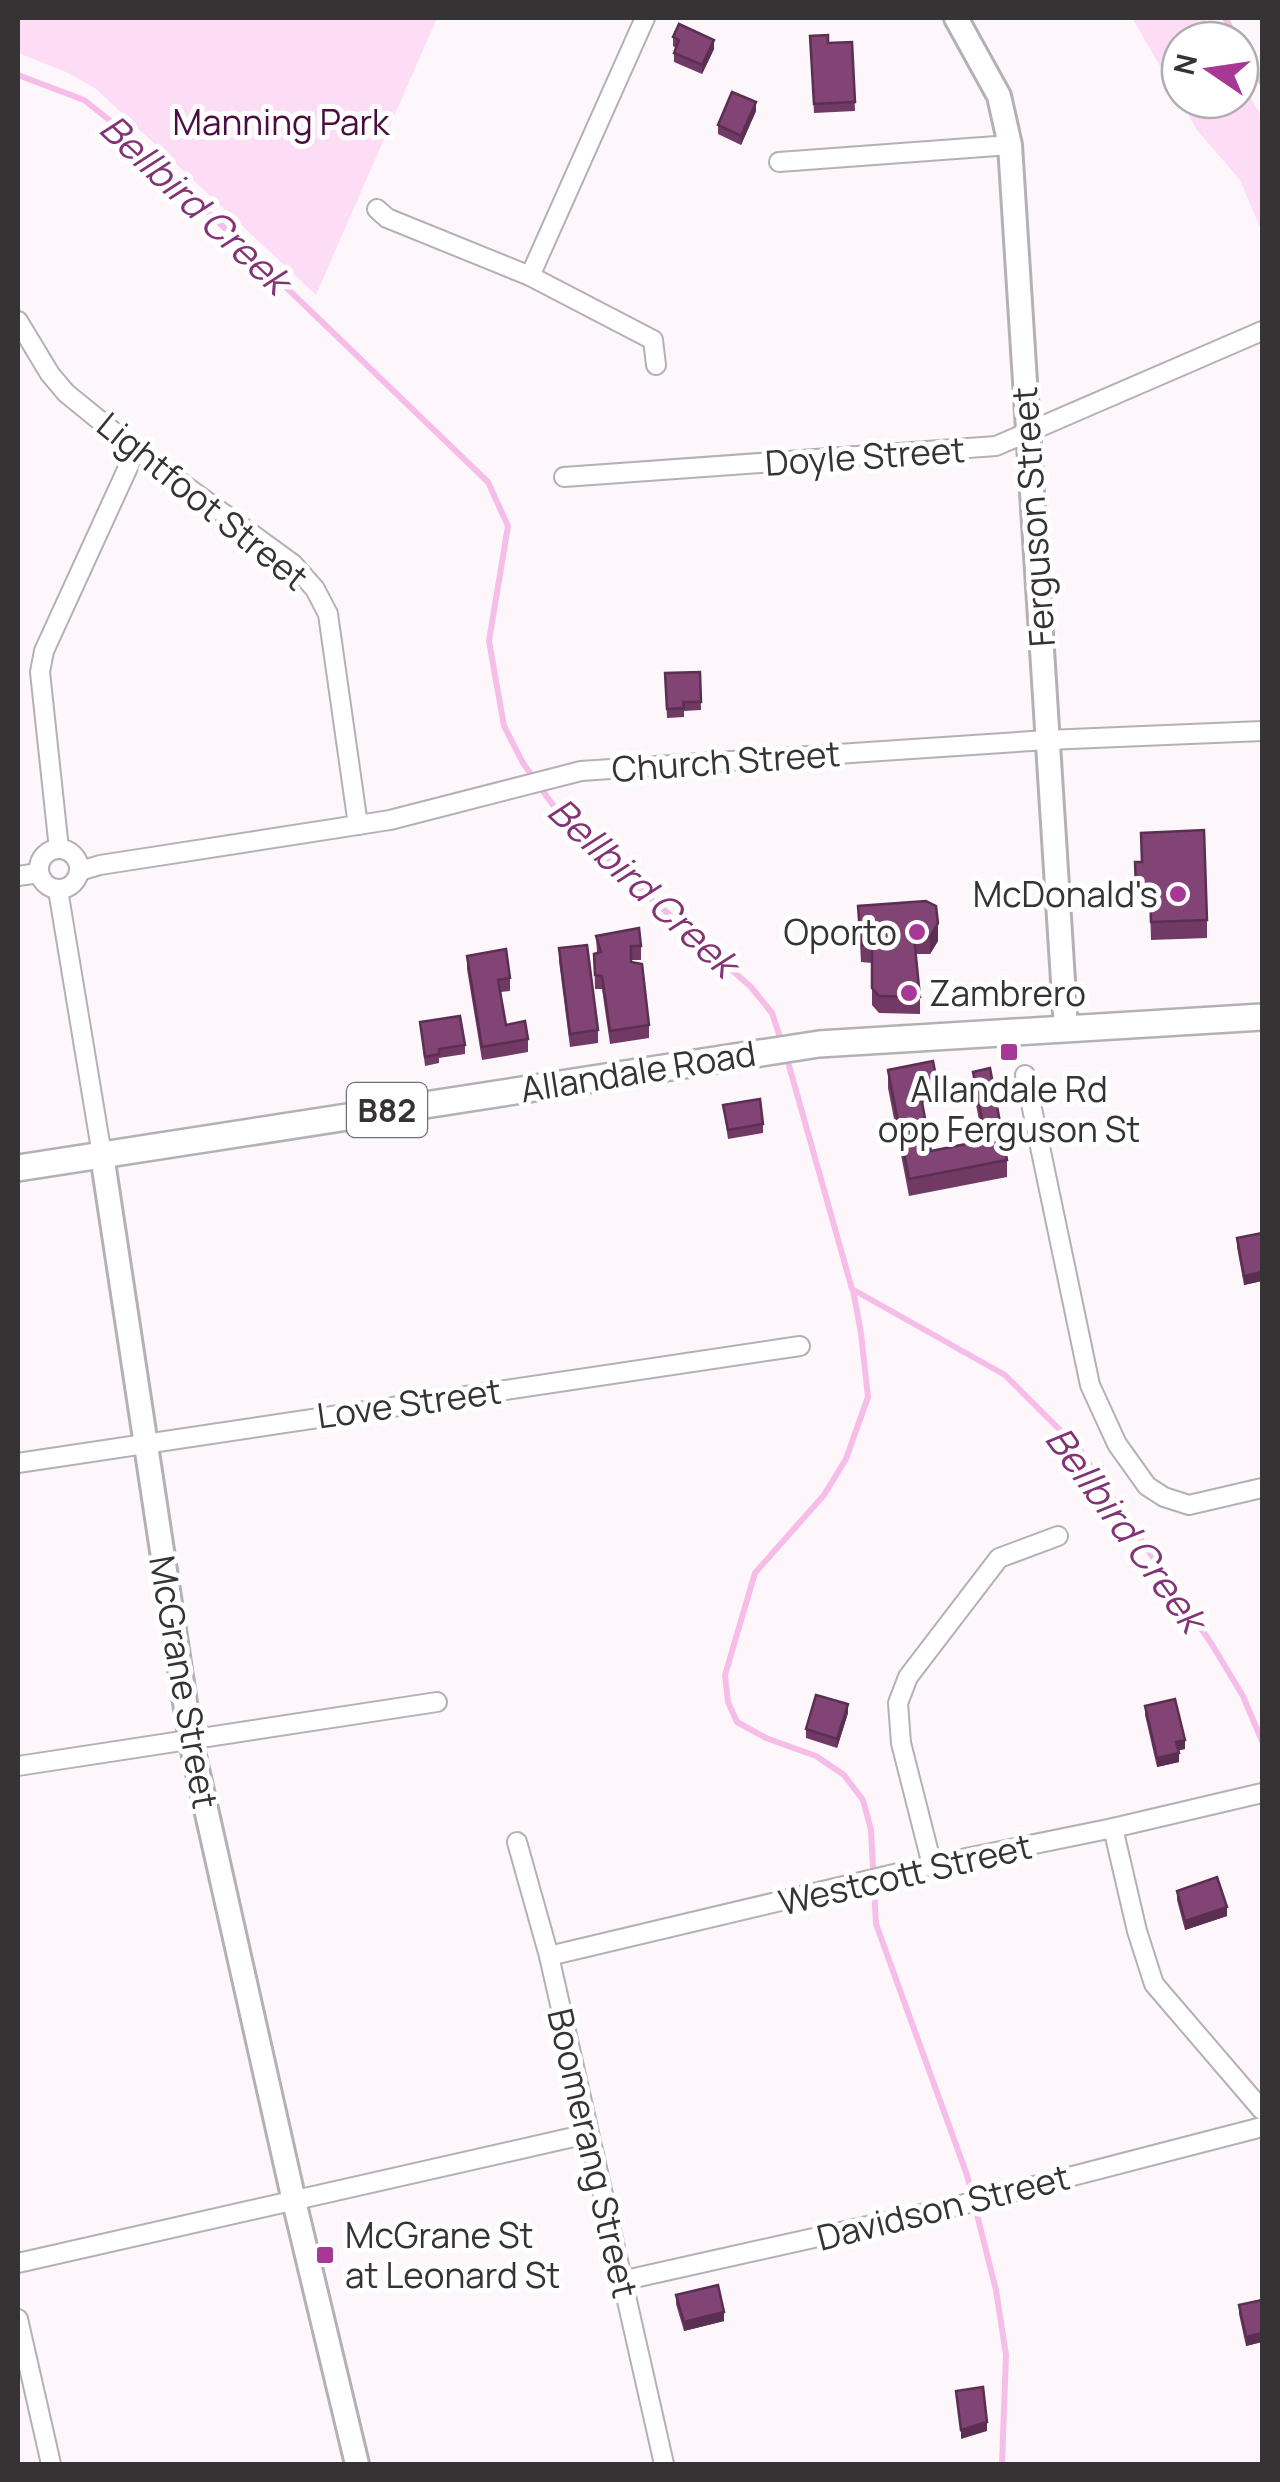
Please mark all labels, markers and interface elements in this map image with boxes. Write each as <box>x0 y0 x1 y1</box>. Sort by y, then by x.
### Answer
north arrow <box>1160 20 1260 120</box>
text: N <box>1164 50 1205 78</box>
park label: Manning Park <box>173 98 391 146</box>
water label: Bellbird Creek <box>90 102 306 308</box>
street label: Ferguson Street <box>1000 385 1066 649</box>
street label: Lightfoot Street <box>87 401 319 601</box>
street label: Doyle Street <box>763 425 967 487</box>
street label: Church Street <box>610 729 842 793</box>
water label: Bellbird Creek <box>538 785 754 991</box>
place label: McDonald's <box>973 870 1158 918</box>
marker: McDonald's <box>1167 883 1189 905</box>
place label: Oporto <box>784 908 897 956</box>
marker: Oporto <box>906 921 928 943</box>
place label: Zambrero <box>929 969 1086 1017</box>
marker: Zambrero <box>898 982 920 1004</box>
street label: Allandale Road <box>517 1029 759 1113</box>
marker: Allandale Rd opp Ferguson St <box>998 1041 1020 1063</box>
place label: Allandale Rd opp Ferguson St <box>878 1065 1140 1153</box>
road number: B82 <box>347 1083 427 1137</box>
street label: Love Street <box>314 1366 504 1440</box>
water label: Bellbird Creek <box>1035 1415 1222 1645</box>
street label: McGrane Street <box>138 1552 230 1812</box>
street label: Westcott Street <box>774 1822 1036 1926</box>
street label: Boomerang Street <box>536 2004 650 2302</box>
street label: Davidson Street <box>812 2152 1074 2262</box>
place label: McGrane St at Leonard St <box>345 2211 560 2299</box>
marker: McGrane St at Leonard St <box>314 2244 336 2266</box>

